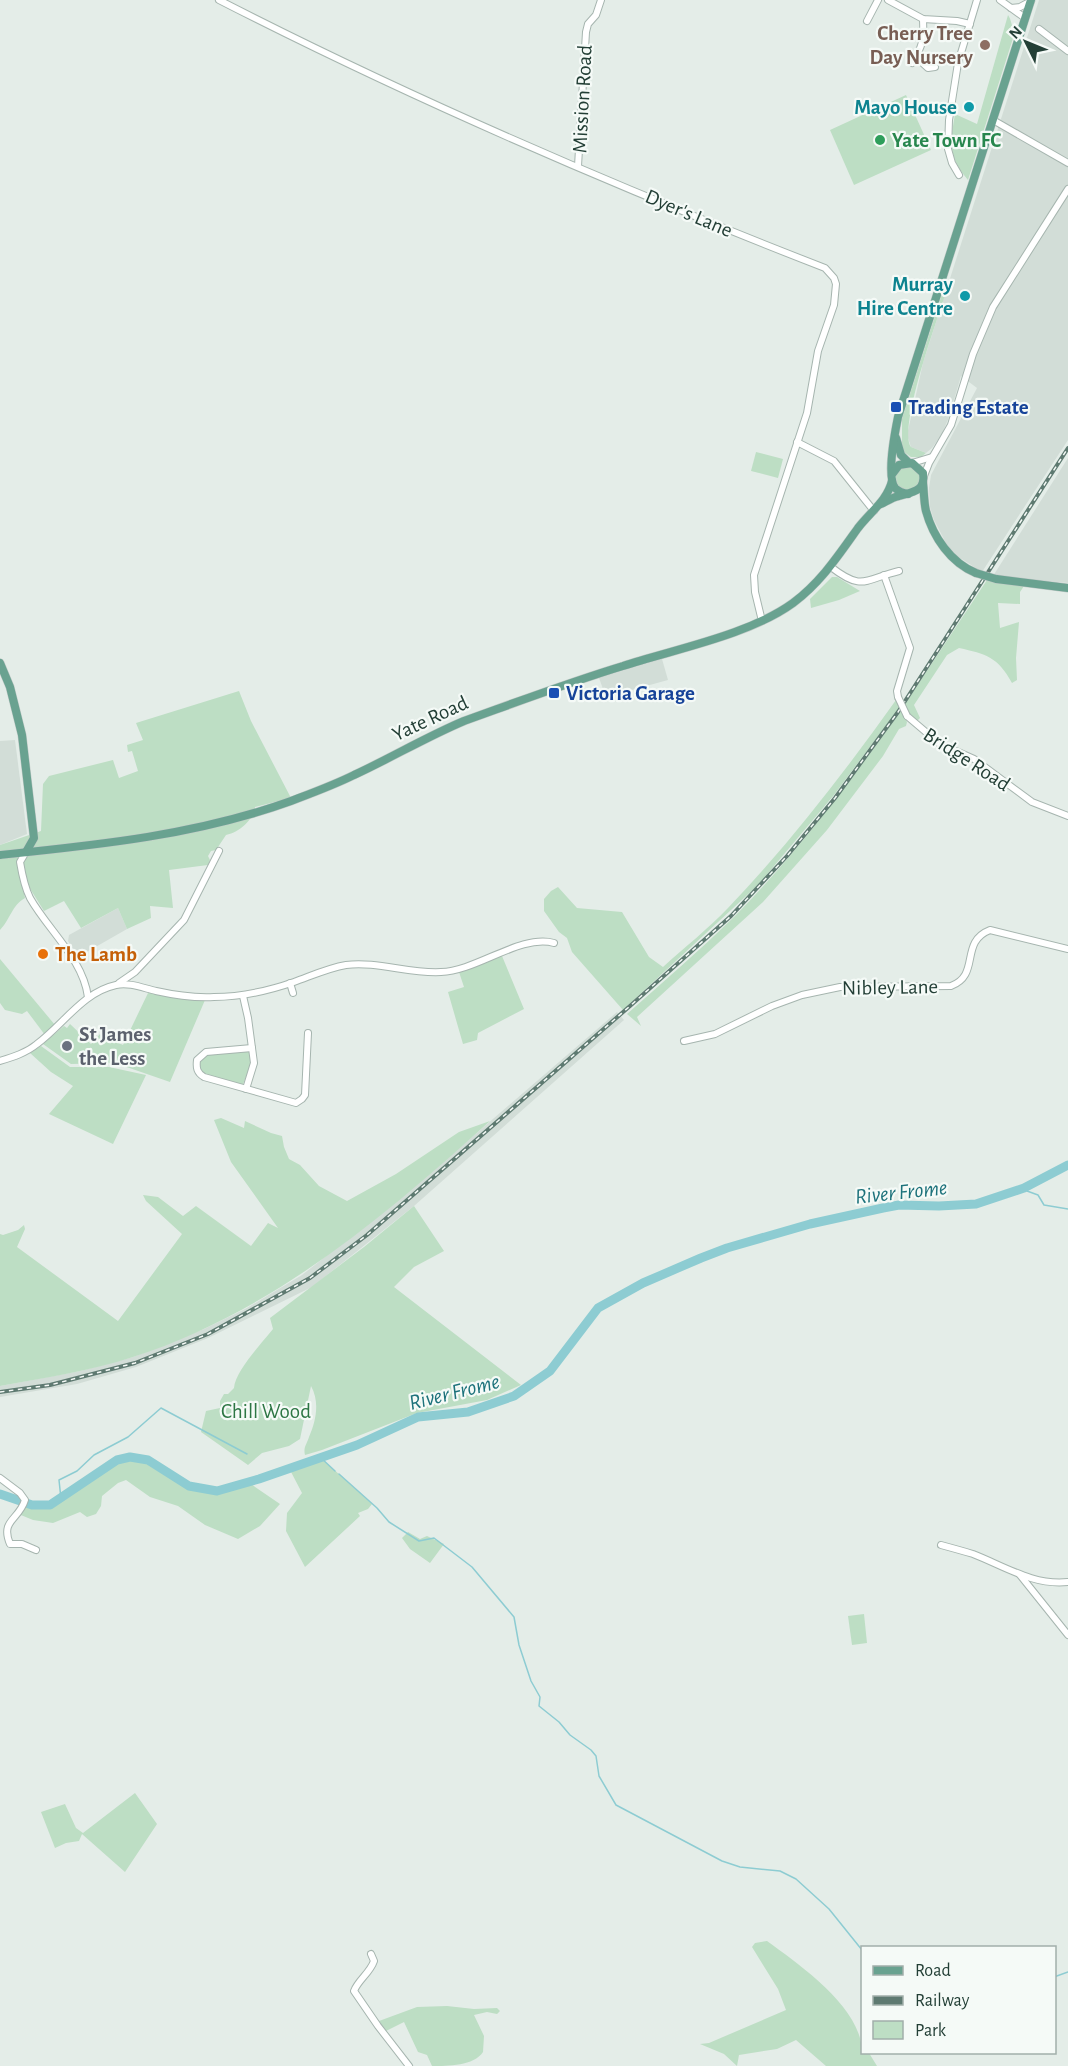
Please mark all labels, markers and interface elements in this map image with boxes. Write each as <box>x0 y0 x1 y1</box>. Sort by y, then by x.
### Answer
north arrow <box>996 12 1056 72</box>
place label: Cherry Tree Day Nursery <box>869 23 974 68</box>
text: N <box>1006 23 1025 42</box>
marker: Cherry Tree Day Nursery <box>978 38 992 52</box>
street label: Mission Road <box>569 44 596 154</box>
place label: Mayo House <box>854 97 957 118</box>
marker: Mayo House <box>962 100 976 114</box>
place label: Yate Town FC <box>892 130 1001 151</box>
marker: Yate Town FC <box>873 133 887 147</box>
street label: Dyer's Lane <box>642 186 736 241</box>
place label: Murray Hire Centre <box>857 274 954 319</box>
marker: Murray Hire Centre <box>958 289 972 303</box>
place label: Trading Estate <box>908 397 1029 418</box>
marker: Trading Estate <box>889 400 903 414</box>
place label: Victoria Garage <box>566 683 695 704</box>
marker: Victoria Garage <box>547 686 561 700</box>
street label: Yate Road <box>389 692 471 745</box>
street label: Bridge Road <box>920 724 1014 795</box>
place label: The Lamb <box>55 944 137 965</box>
marker: The Lamb <box>36 947 50 961</box>
street label: Nibley Lane <box>842 976 938 999</box>
place label: St James the Less <box>79 1024 151 1069</box>
marker: St James the Less <box>60 1039 74 1053</box>
water label: River Frome <box>854 1176 948 1208</box>
water label: River Frome <box>407 1370 502 1414</box>
park label: Chill Wood <box>221 1401 311 1422</box>
legend <box>861 1946 1056 2054</box>
text: Road <box>915 1962 951 1980</box>
text: Railway <box>915 1992 970 2010</box>
text: Park <box>915 2022 947 2040</box>

